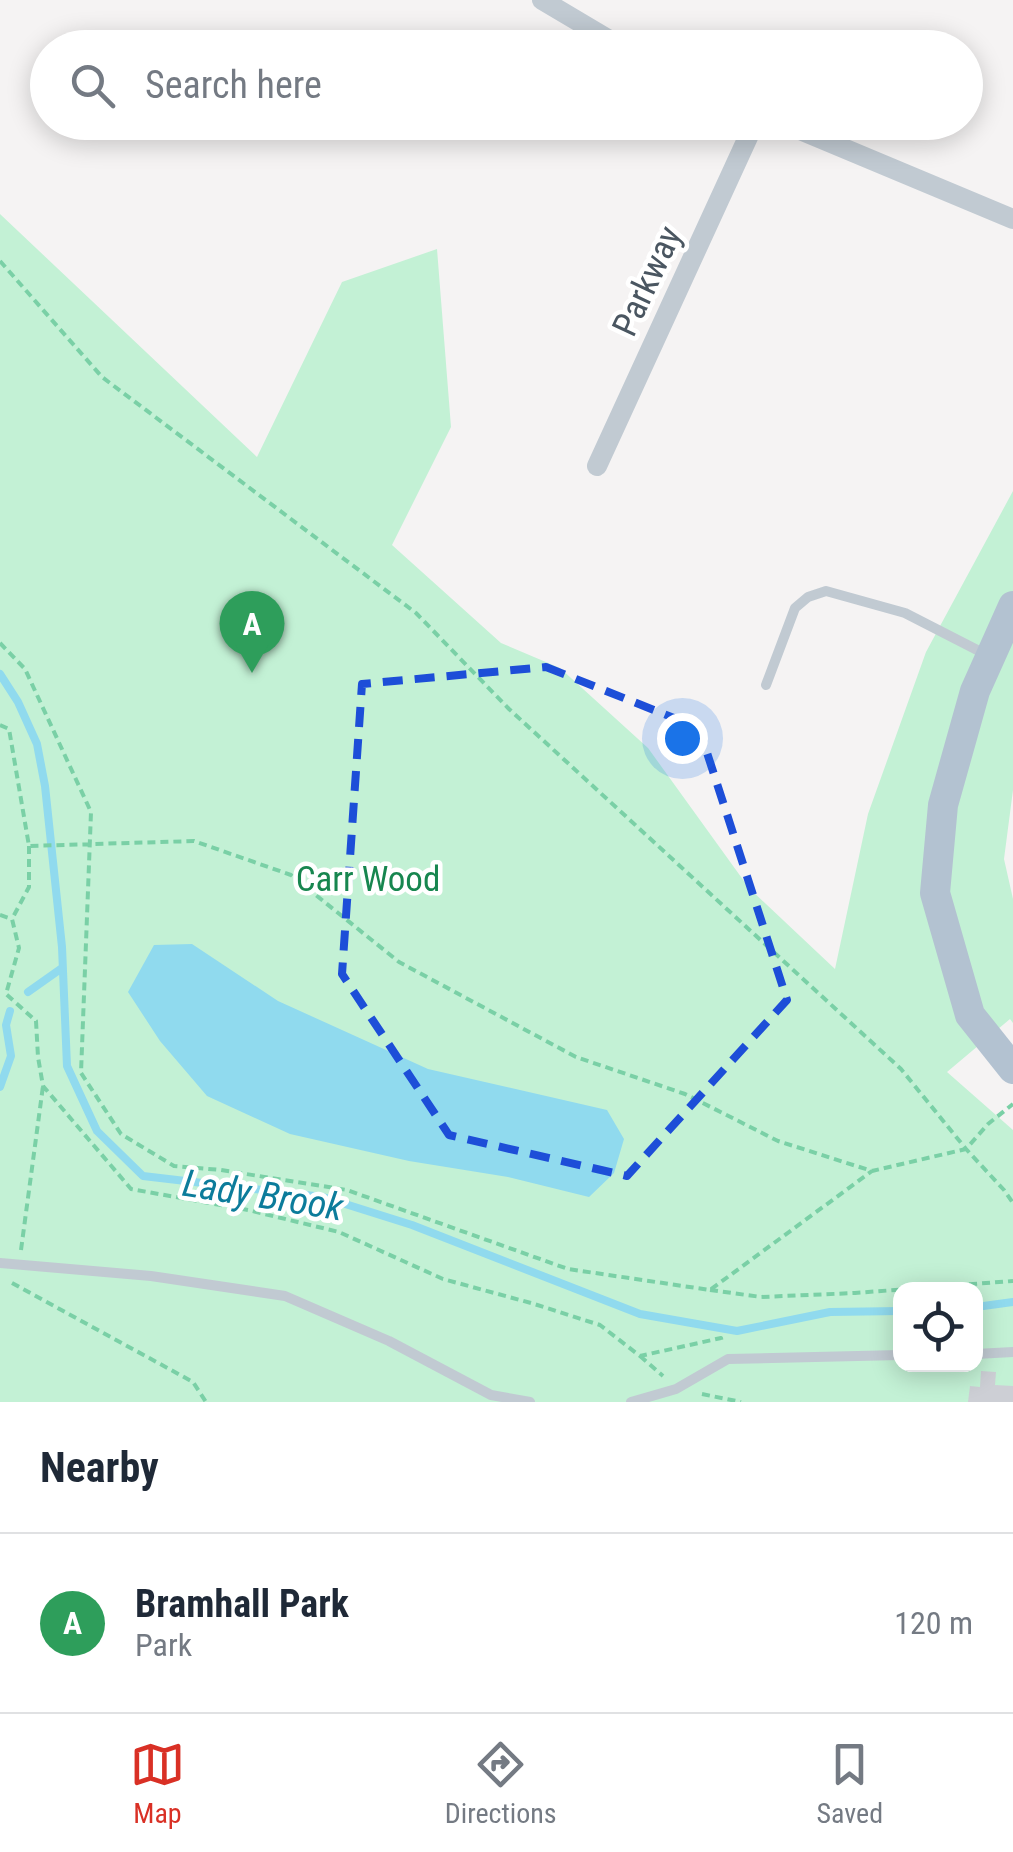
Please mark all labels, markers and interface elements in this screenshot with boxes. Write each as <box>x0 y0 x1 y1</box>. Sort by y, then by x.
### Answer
search box <box>30 30 983 140</box>
icon: search <box>65 58 120 113</box>
text: Search here <box>145 63 322 107</box>
street label: Parkway <box>604 220 691 343</box>
pin: A <box>220 590 284 673</box>
your location <box>657 713 708 764</box>
park label: Carr Wood <box>296 859 440 900</box>
water label: Lady Brook <box>180 1161 348 1230</box>
map controls <box>893 1282 983 1372</box>
button: locate <box>893 1282 983 1372</box>
text: Nearby <box>40 1443 159 1492</box>
text: Bramhall Park <box>135 1582 349 1626</box>
text: A <box>63 1604 82 1642</box>
text: 120 m <box>894 1604 973 1642</box>
text: Park <box>135 1626 192 1664</box>
tab: Map <box>130 1737 185 1830</box>
tab: Directions <box>445 1737 557 1830</box>
tab: Saved <box>816 1737 883 1830</box>

